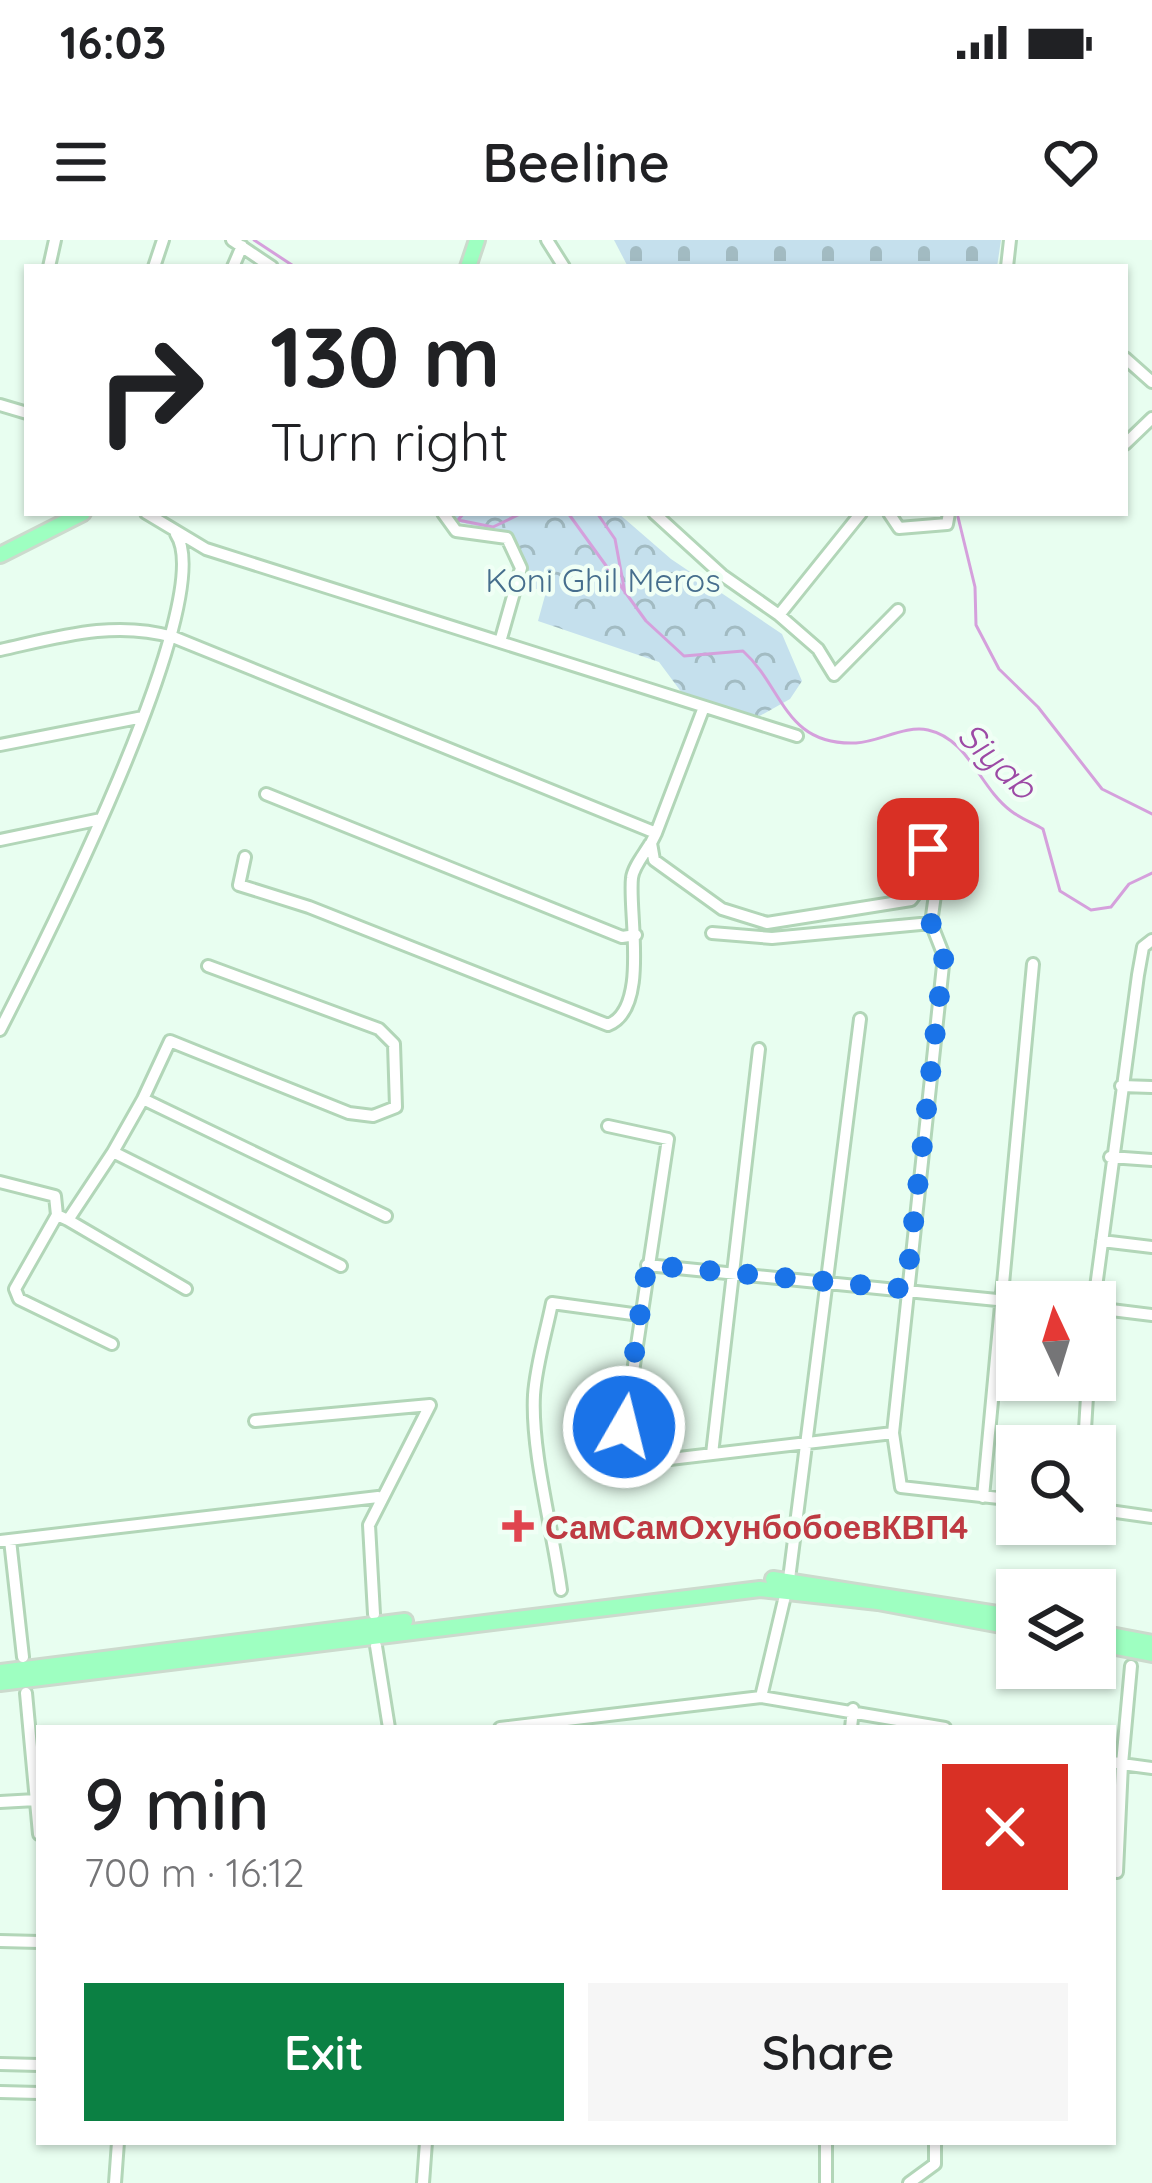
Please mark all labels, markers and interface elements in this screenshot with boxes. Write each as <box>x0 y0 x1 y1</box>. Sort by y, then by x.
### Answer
text: 16:03 <box>60 14 166 70</box>
text: Beeline <box>482 128 670 196</box>
icon: menu <box>48 129 114 195</box>
icon: heart <box>1038 129 1104 195</box>
text: 130 m <box>270 303 500 408</box>
icon: right <box>72 312 228 468</box>
text: Turn right <box>270 407 509 475</box>
park label: Koni Ghil Meros <box>485 559 721 600</box>
water label: Siyab <box>949 712 1048 810</box>
pin <box>877 798 979 900</box>
icon: arrive <box>895 816 961 882</box>
north arrow <box>996 1281 1116 1401</box>
map controls <box>996 1281 1116 1689</box>
position arrow <box>561 1364 687 1490</box>
button: search <box>996 1425 1116 1545</box>
place label: СамСамОхунбобоевКВП4 <box>545 1506 969 1547</box>
marker: СамСамОхунбобоевКВП4 <box>502 1510 534 1542</box>
button: layers <box>996 1569 1116 1689</box>
text: 9 min <box>84 1758 270 1848</box>
button: close <box>942 1764 1068 1890</box>
text: 700 m · 16:12 <box>84 1848 304 1897</box>
button: Exit <box>84 1983 564 2121</box>
button: Share <box>588 1983 1068 2121</box>

